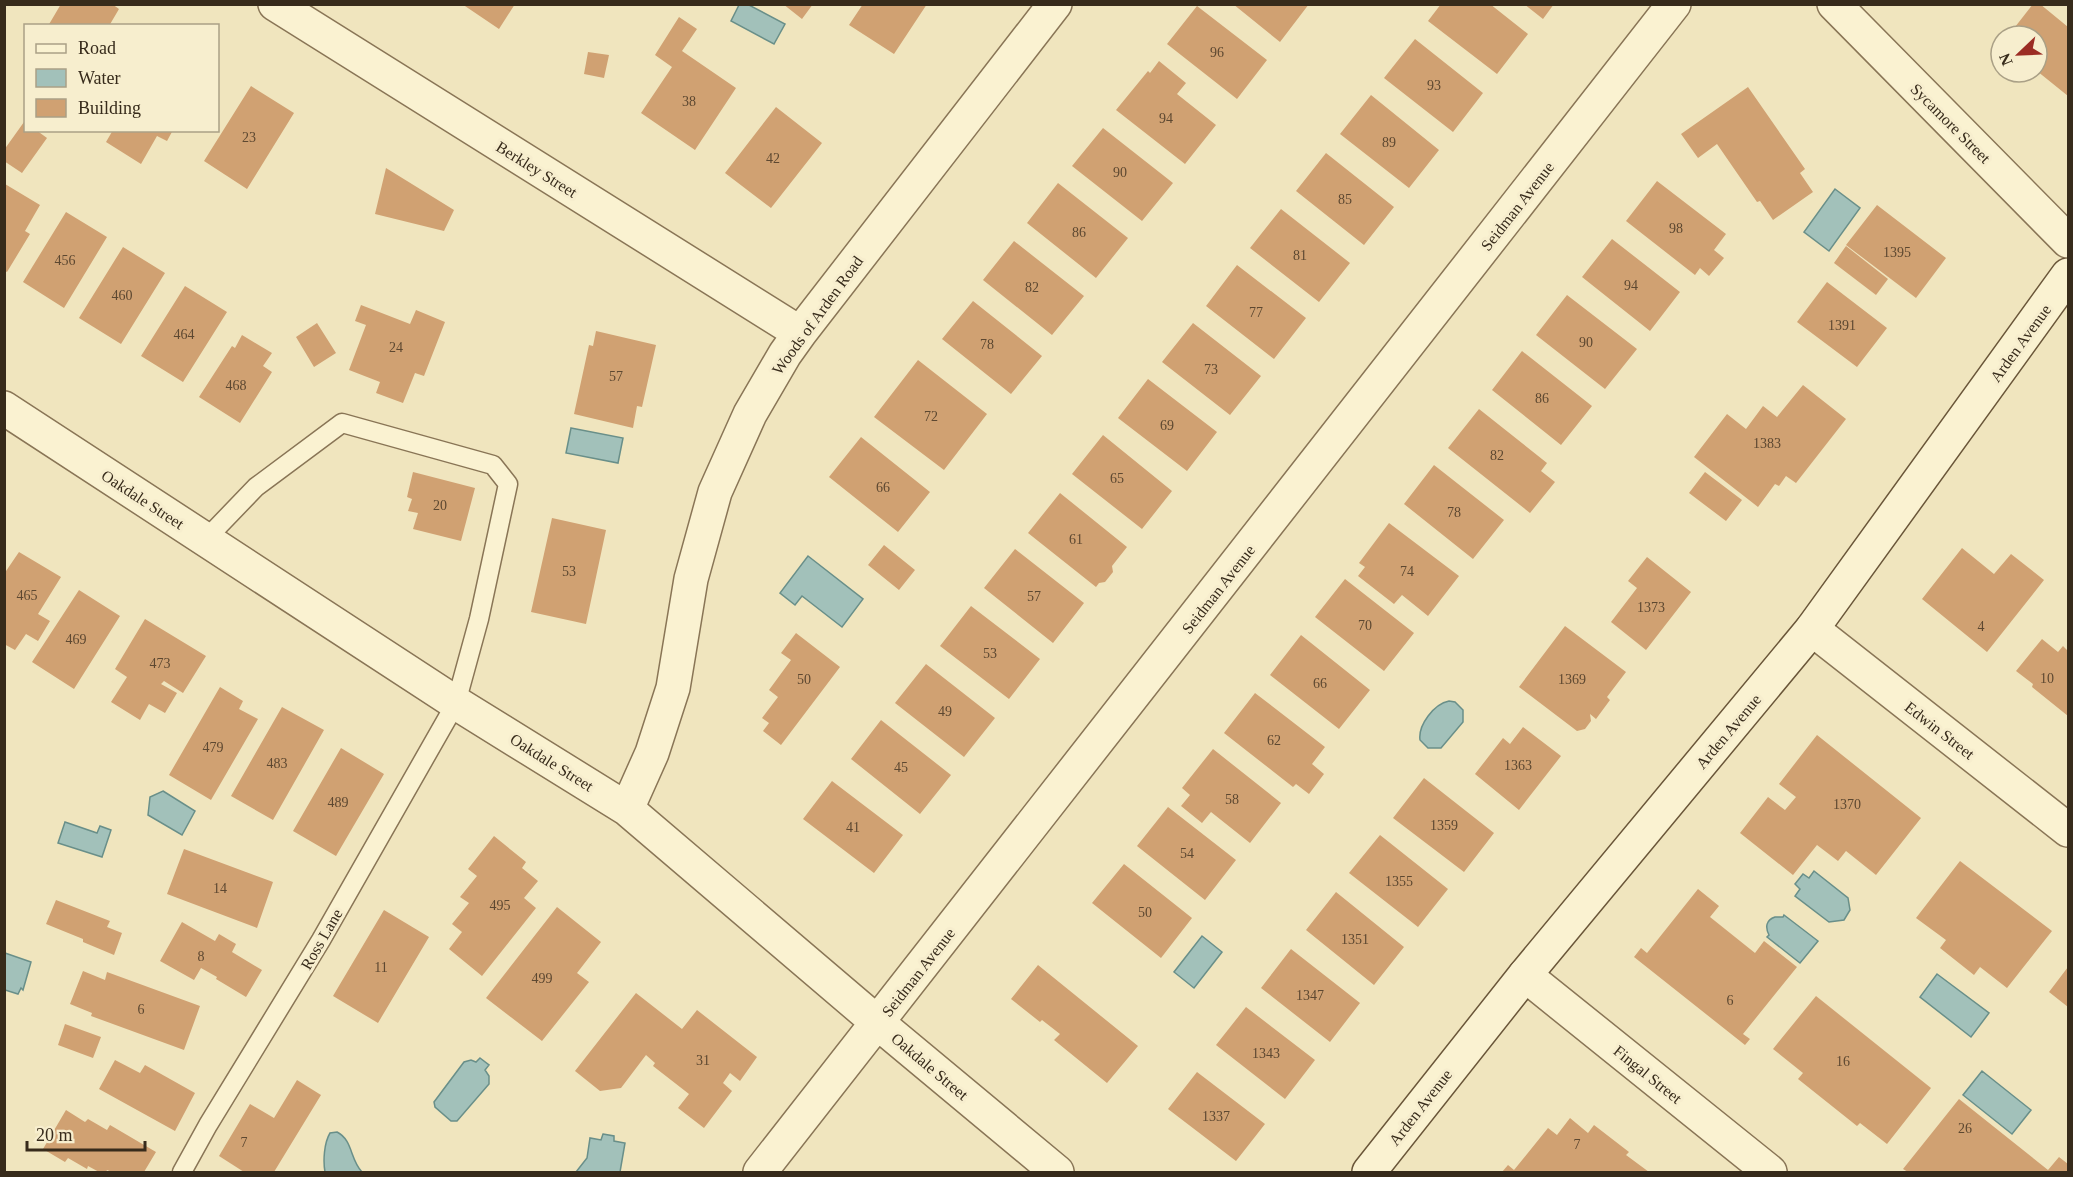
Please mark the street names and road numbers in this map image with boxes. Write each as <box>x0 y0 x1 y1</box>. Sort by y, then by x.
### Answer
street label: Sycamore Street <box>1907 80 1994 168</box>
street label: Berkley Street <box>493 138 581 202</box>
street label: Seidman Avenue <box>1478 159 1557 254</box>
street label: Woods of Arden Road <box>769 253 866 378</box>
street label: Arden Avenue <box>1987 301 2054 385</box>
street label: Oakdale Street <box>98 467 188 533</box>
street label: Seidman Avenue <box>1179 542 1258 637</box>
street label: Arden Avenue <box>1692 691 1764 772</box>
street label: Edwin Street <box>1902 698 1978 763</box>
street label: Oakdale Street <box>507 730 597 795</box>
street label: Ross Lane <box>297 906 346 973</box>
street label: Seidman Avenue <box>879 925 958 1020</box>
street label: Oakdale Street <box>888 1029 972 1104</box>
street label: Fingal Street <box>1610 1042 1685 1108</box>
street label: Arden Avenue <box>1385 1066 1455 1149</box>

